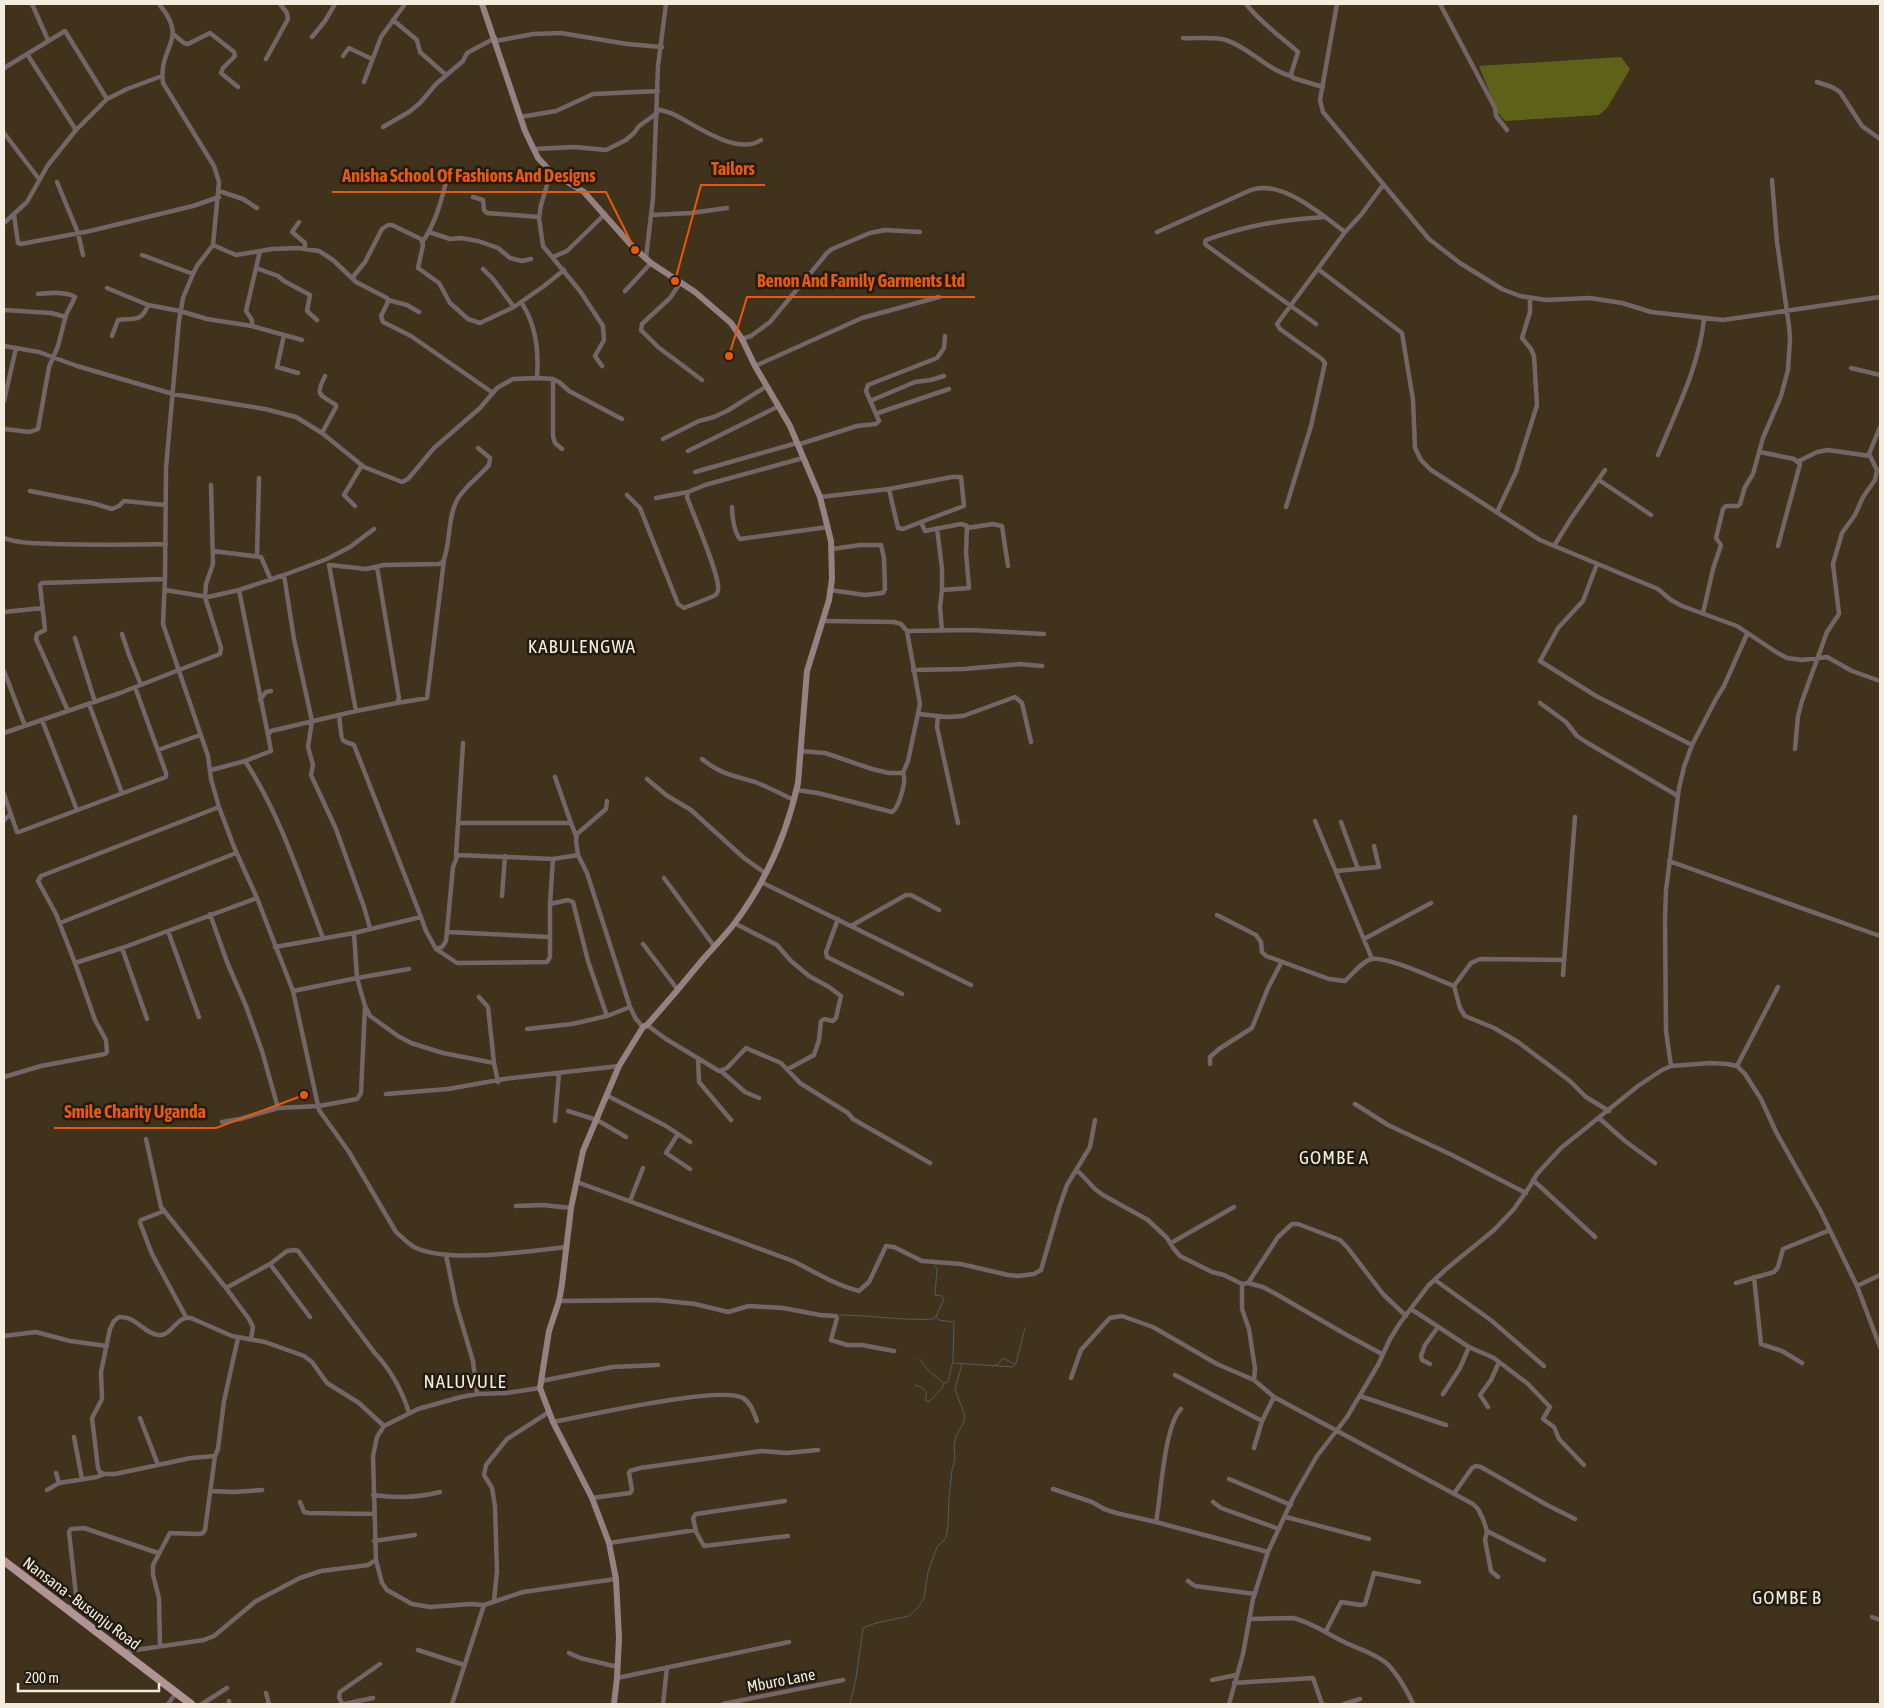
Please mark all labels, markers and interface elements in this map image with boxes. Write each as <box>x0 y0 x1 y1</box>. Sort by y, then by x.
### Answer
callout: Tailors <box>701 152 765 185</box>
text: Tailors <box>711 158 756 179</box>
callout: Anisha School Of Fashions And Designs <box>332 159 606 192</box>
text: Anisha School Of Fashions And Designs <box>341 165 596 186</box>
callout: Benon And Family Garments Ltd <box>747 264 975 297</box>
text: Benon And Family Garments Ltd <box>757 270 965 291</box>
district label: KABULENGWA <box>528 635 636 657</box>
callout: Smile Charity Uganda <box>54 1095 216 1128</box>
text: Smile Charity Uganda <box>64 1101 206 1122</box>
district label: GOMBE A <box>1299 1146 1369 1168</box>
district label: NALUVULE <box>423 1370 507 1392</box>
street label: Nansana - Busunju Road <box>19 1553 144 1654</box>
district label: GOMBE B <box>1752 1586 1822 1608</box>
scale bar <box>18 1660 159 1692</box>
street label: Mburo Lane <box>745 1665 817 1695</box>
text: 200 m <box>25 1669 59 1686</box>

